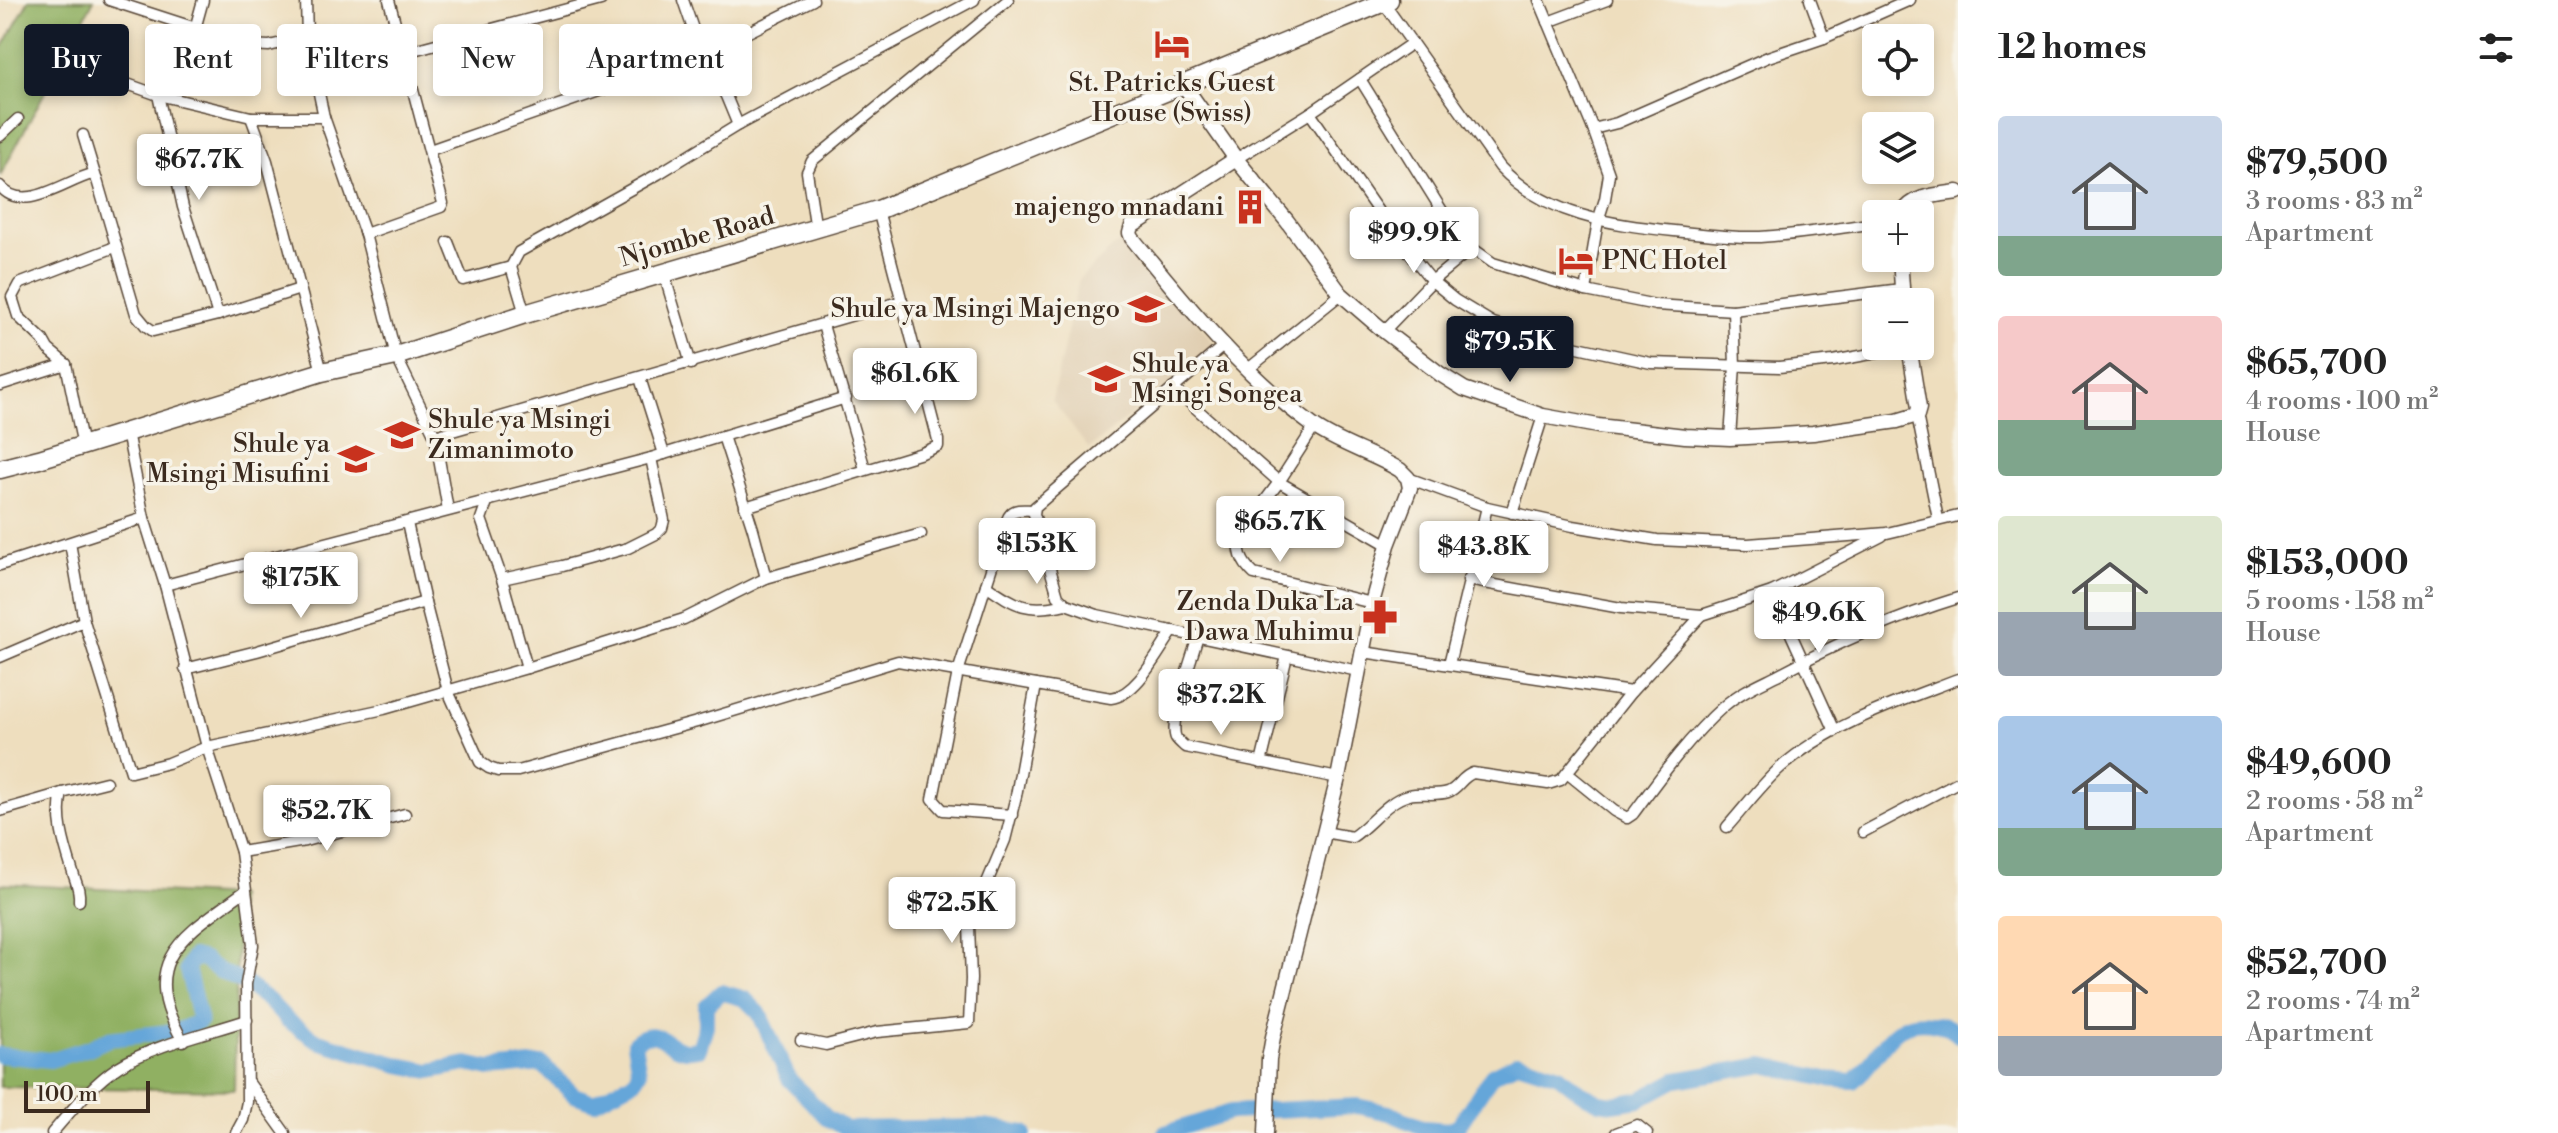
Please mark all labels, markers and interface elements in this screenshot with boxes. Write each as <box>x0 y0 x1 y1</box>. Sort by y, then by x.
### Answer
chip: Buy <box>24 24 129 96</box>
chip: Rent <box>145 24 261 96</box>
chip: Filters <box>277 24 417 96</box>
chip: New <box>433 24 543 96</box>
chip: Apartment <box>559 24 752 96</box>
map controls <box>1862 24 1934 360</box>
button: locate <box>1862 24 1934 96</box>
hotel icon: St. Patricks Guest House (Swiss) <box>1153 25 1191 63</box>
icon: filters <box>2474 26 2518 70</box>
text: 12 homes <box>1998 27 2147 69</box>
place label: St. Patricks Guest House (Swiss) <box>1069 67 1275 129</box>
button: layers <box>1862 112 1934 184</box>
pin: $67.7K <box>134 134 264 202</box>
text: $79,500 <box>2246 143 2388 185</box>
text: $67.7K <box>155 144 243 176</box>
icon: home <box>2062 148 2158 244</box>
text: 3 rooms · 83 m² <box>2246 185 2423 217</box>
building icon: majengo mnadani <box>1231 188 1269 226</box>
place label: majengo mnadani <box>1014 191 1224 223</box>
street label: Njombe Road <box>616 200 778 274</box>
button: + <box>1862 200 1934 272</box>
pin: $99.9K <box>1349 207 1479 275</box>
text: $99.9K <box>1368 217 1460 249</box>
text: Apartment <box>2246 217 2374 249</box>
hotel icon: PNC Hotel <box>1557 242 1595 280</box>
place label: PNC Hotel <box>1602 245 1727 277</box>
button: − <box>1862 288 1934 360</box>
school or university icon: Shule ya Msingi Majengo <box>1127 290 1165 328</box>
place label: Shule ya Msingi Majengo <box>830 293 1120 325</box>
pin: $79.5K <box>1445 316 1575 384</box>
text: $79.5K <box>1464 326 1556 358</box>
text: $65,700 <box>2246 343 2388 385</box>
pin: $61.6K <box>850 348 980 416</box>
place label: Shule ya Msingi Songea <box>1132 348 1303 410</box>
icon: home <box>2062 348 2158 444</box>
text: $61.6K <box>871 358 959 390</box>
school or university icon: Shule ya Msingi Songea <box>1087 360 1125 398</box>
text: 4 rooms · 100 m² <box>2246 385 2438 417</box>
place label: Shule ya Msingi Zimanimoto <box>428 404 611 466</box>
school or university icon: Shule ya Msingi Zimanimoto <box>383 416 421 454</box>
text: House <box>2246 417 2321 449</box>
place label: Shule ya Msingi Misufini <box>146 428 331 490</box>
school or university icon: Shule ya Msingi Misufini <box>337 440 375 478</box>
pin: $65.7K <box>1215 496 1345 564</box>
text: $65.7K <box>1234 506 1326 538</box>
pin: $153K <box>981 518 1093 586</box>
pin: $43.8K <box>1419 521 1549 589</box>
text: $153K <box>997 528 1077 560</box>
text: $43.8K <box>1437 531 1531 563</box>
text: $153,000 <box>2246 543 2409 585</box>
icon: home <box>2062 548 2158 644</box>
pin: $175K <box>245 552 357 620</box>
text: $175K <box>262 562 340 594</box>
text: 5 rooms · 158 m² <box>2246 585 2434 617</box>
place label: Zenda Duka La Dawa Muhimu <box>1177 586 1355 648</box>
pin: $49.6K <box>1754 587 1884 655</box>
text: $49.6K <box>1772 597 1866 629</box>
pharmacy icon: Zenda Duka La Dawa Muhimu <box>1361 598 1399 636</box>
text: House <box>2246 617 2321 649</box>
pin: $37.2K <box>1156 669 1286 737</box>
text: $37.2K <box>1176 679 1266 711</box>
text: $49,600 <box>2246 743 2392 785</box>
icon: home <box>2062 748 2158 844</box>
pin: $52.7K <box>262 785 392 853</box>
text: 2 rooms · 58 m² <box>2246 785 2423 817</box>
text: $52.7K <box>281 795 373 827</box>
text: Apartment <box>2246 817 2374 849</box>
pin: $72.5K <box>887 877 1017 945</box>
text: $72.5K <box>907 887 997 919</box>
text: $52,700 <box>2246 943 2387 985</box>
icon: home <box>2062 948 2158 1044</box>
text: 2 rooms · 74 m² <box>2246 985 2420 1017</box>
text: Apartment <box>2246 1017 2374 1049</box>
scale bar <box>24 1077 150 1113</box>
text: 100 m <box>36 1081 98 1108</box>

